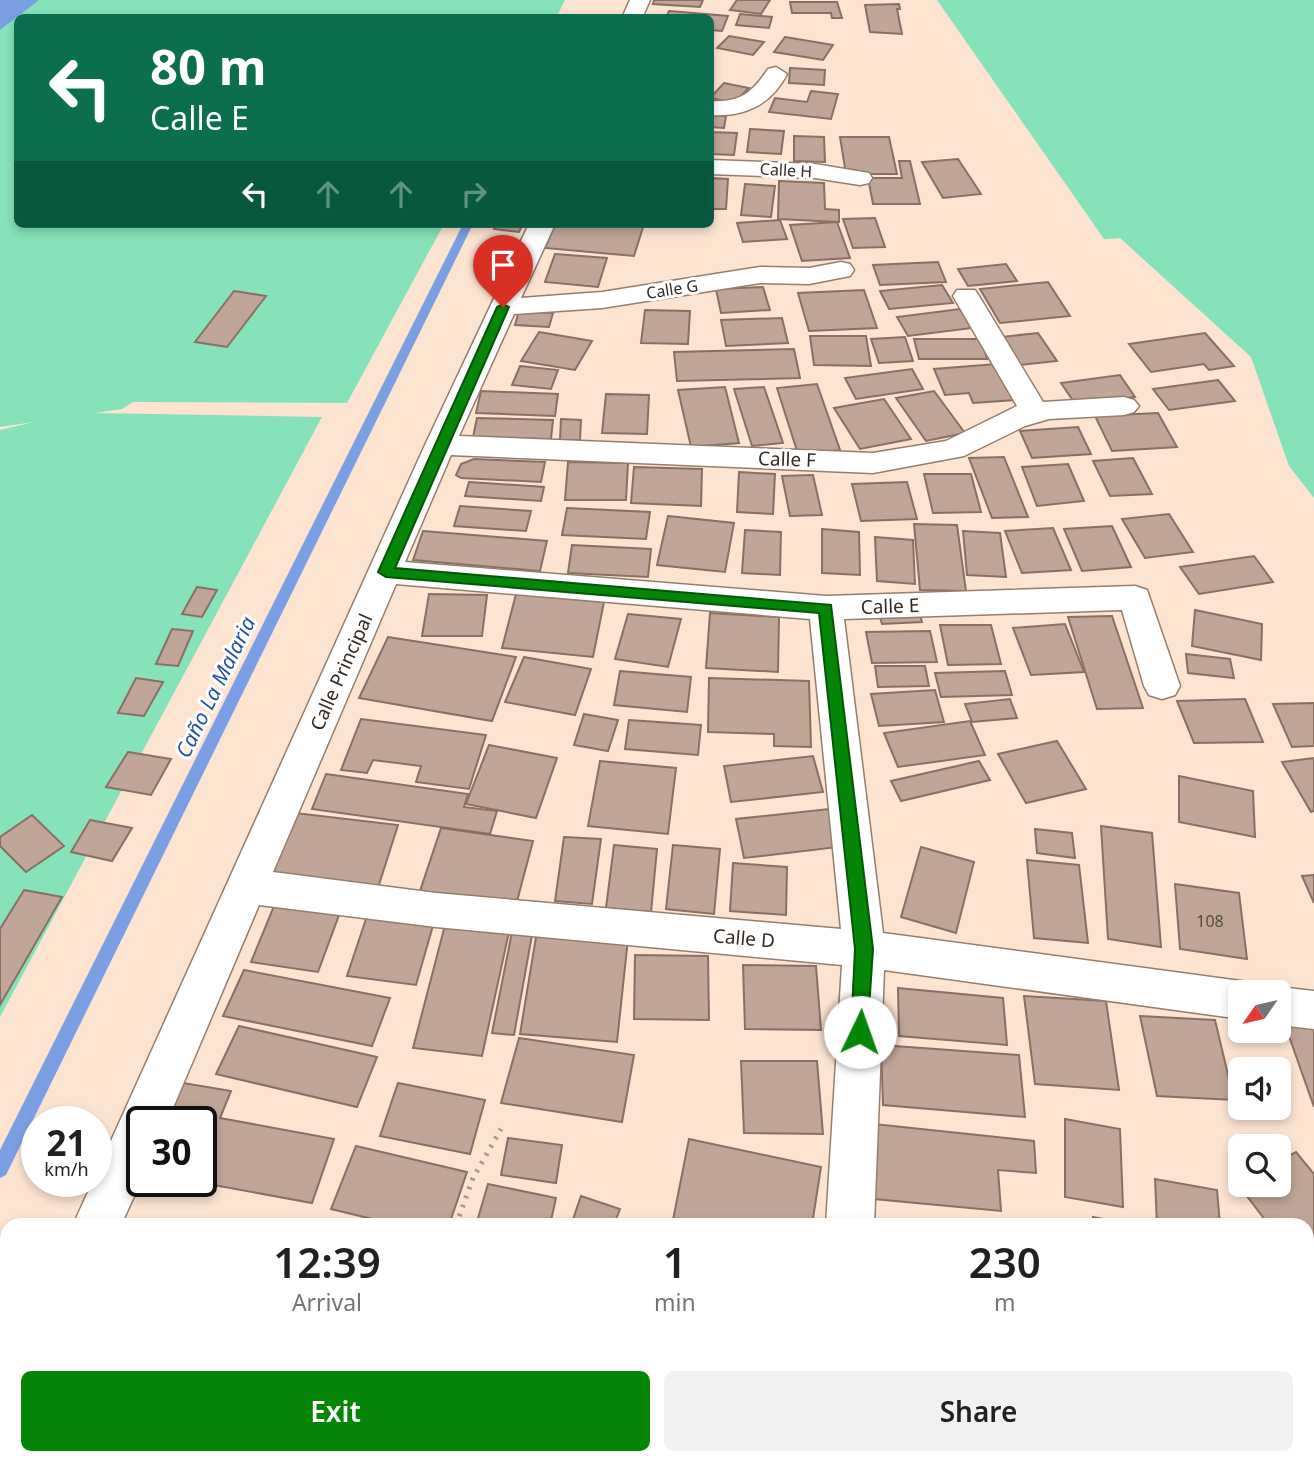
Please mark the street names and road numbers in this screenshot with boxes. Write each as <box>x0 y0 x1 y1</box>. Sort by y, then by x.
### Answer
street label: Calle H <box>759 158 813 182</box>
street label: Calle G <box>645 274 699 304</box>
street label: Calle F <box>758 445 817 473</box>
street label: Calle E <box>860 592 920 620</box>
street label: Calle Principal <box>304 609 378 735</box>
street label: Calle D <box>712 922 776 954</box>

